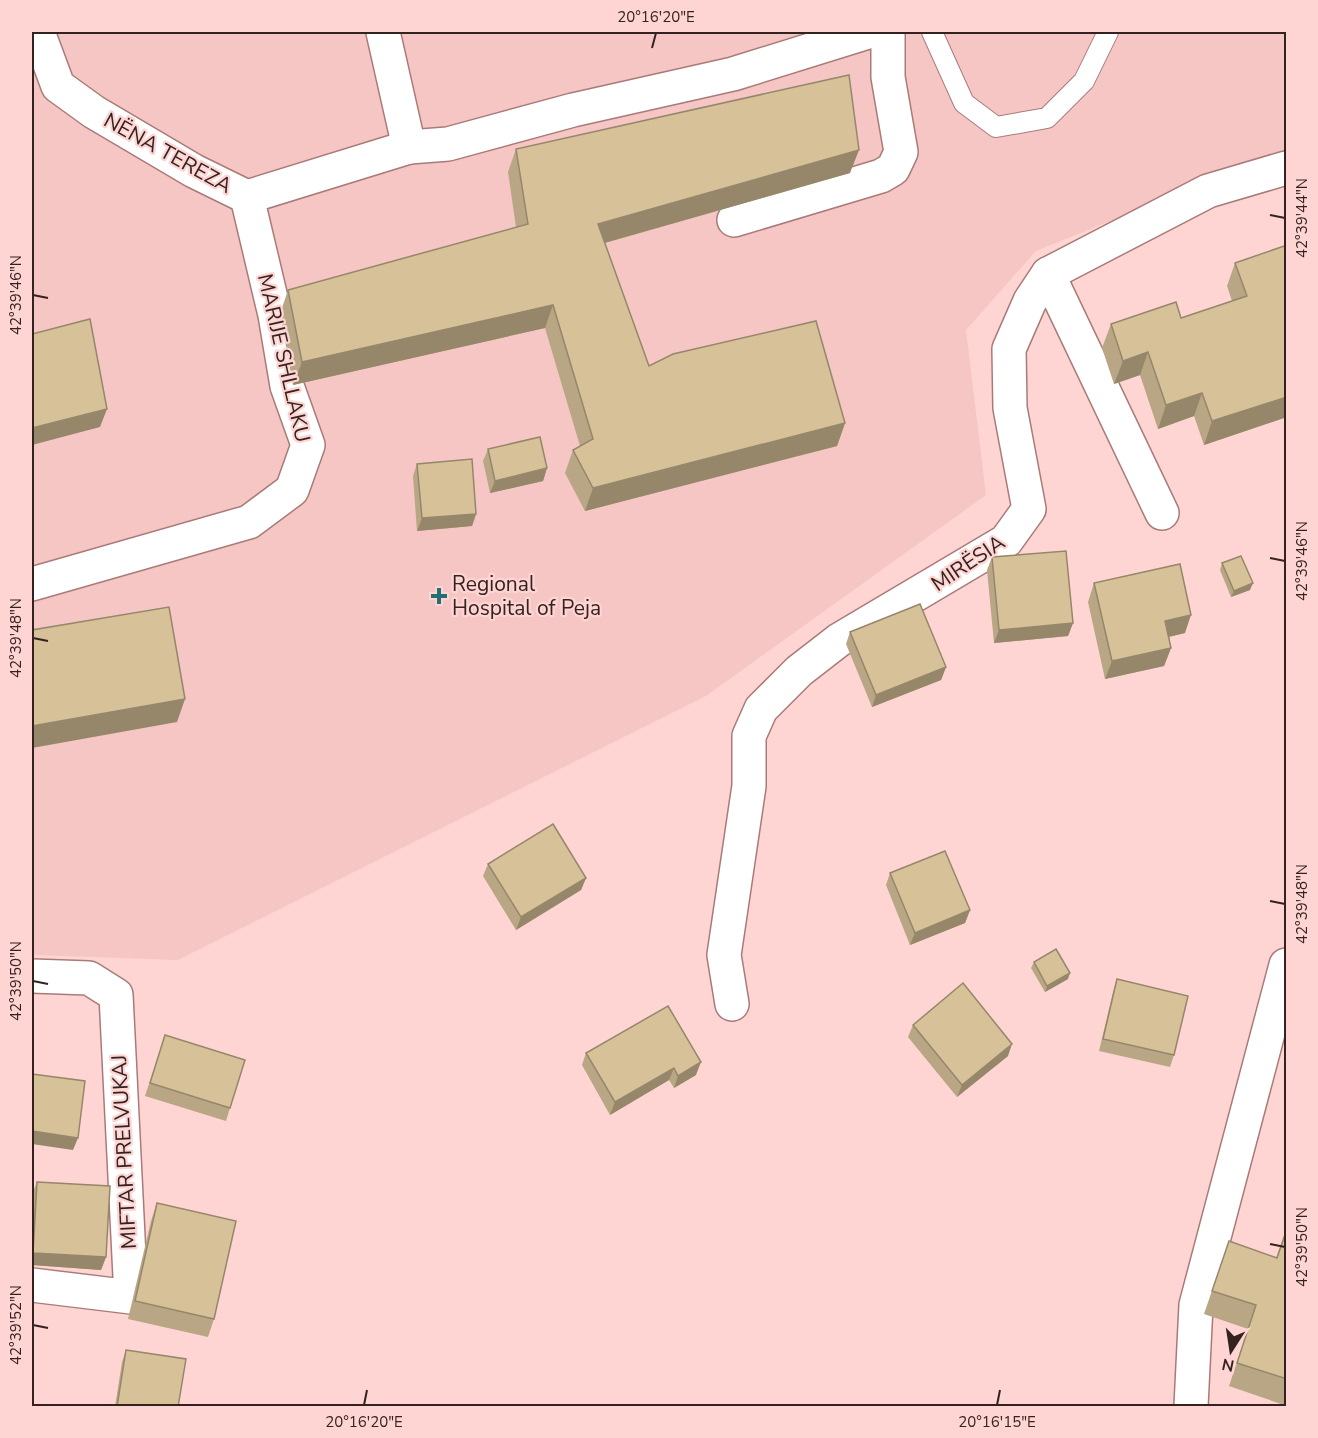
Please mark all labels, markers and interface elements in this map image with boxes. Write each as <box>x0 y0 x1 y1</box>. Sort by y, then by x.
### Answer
text: 20°16'20"E <box>617 7 695 27</box>
street label: NËNA TEREZA <box>99 106 237 200</box>
text: 42°39'44"N <box>1292 178 1312 258</box>
text: 42°39'46"N <box>6 255 26 335</box>
street label: MARIJE SHLLAKU <box>251 271 317 445</box>
text: 42°39'46"N <box>1292 521 1312 601</box>
street label: MIRËSIA <box>926 528 1010 598</box>
place label: Regional Hospital of Peja <box>452 570 601 622</box>
marker: Regional Hospital of Peja <box>430 587 448 605</box>
text: 42°39'48"N <box>6 598 26 678</box>
text: 42°39'48"N <box>1292 864 1312 944</box>
text: 42°39'50"N <box>6 941 26 1021</box>
street label: MIFTAR PRELVUKAJ <box>105 1054 143 1250</box>
text: 42°39'50"N <box>1292 1207 1312 1287</box>
text: 42°39'52"N <box>6 1285 26 1365</box>
north arrow <box>1201 1321 1261 1381</box>
text: N <box>1220 1353 1236 1377</box>
text: 20°16'20"E <box>325 1412 403 1432</box>
text: 20°16'15"E <box>958 1412 1036 1432</box>

